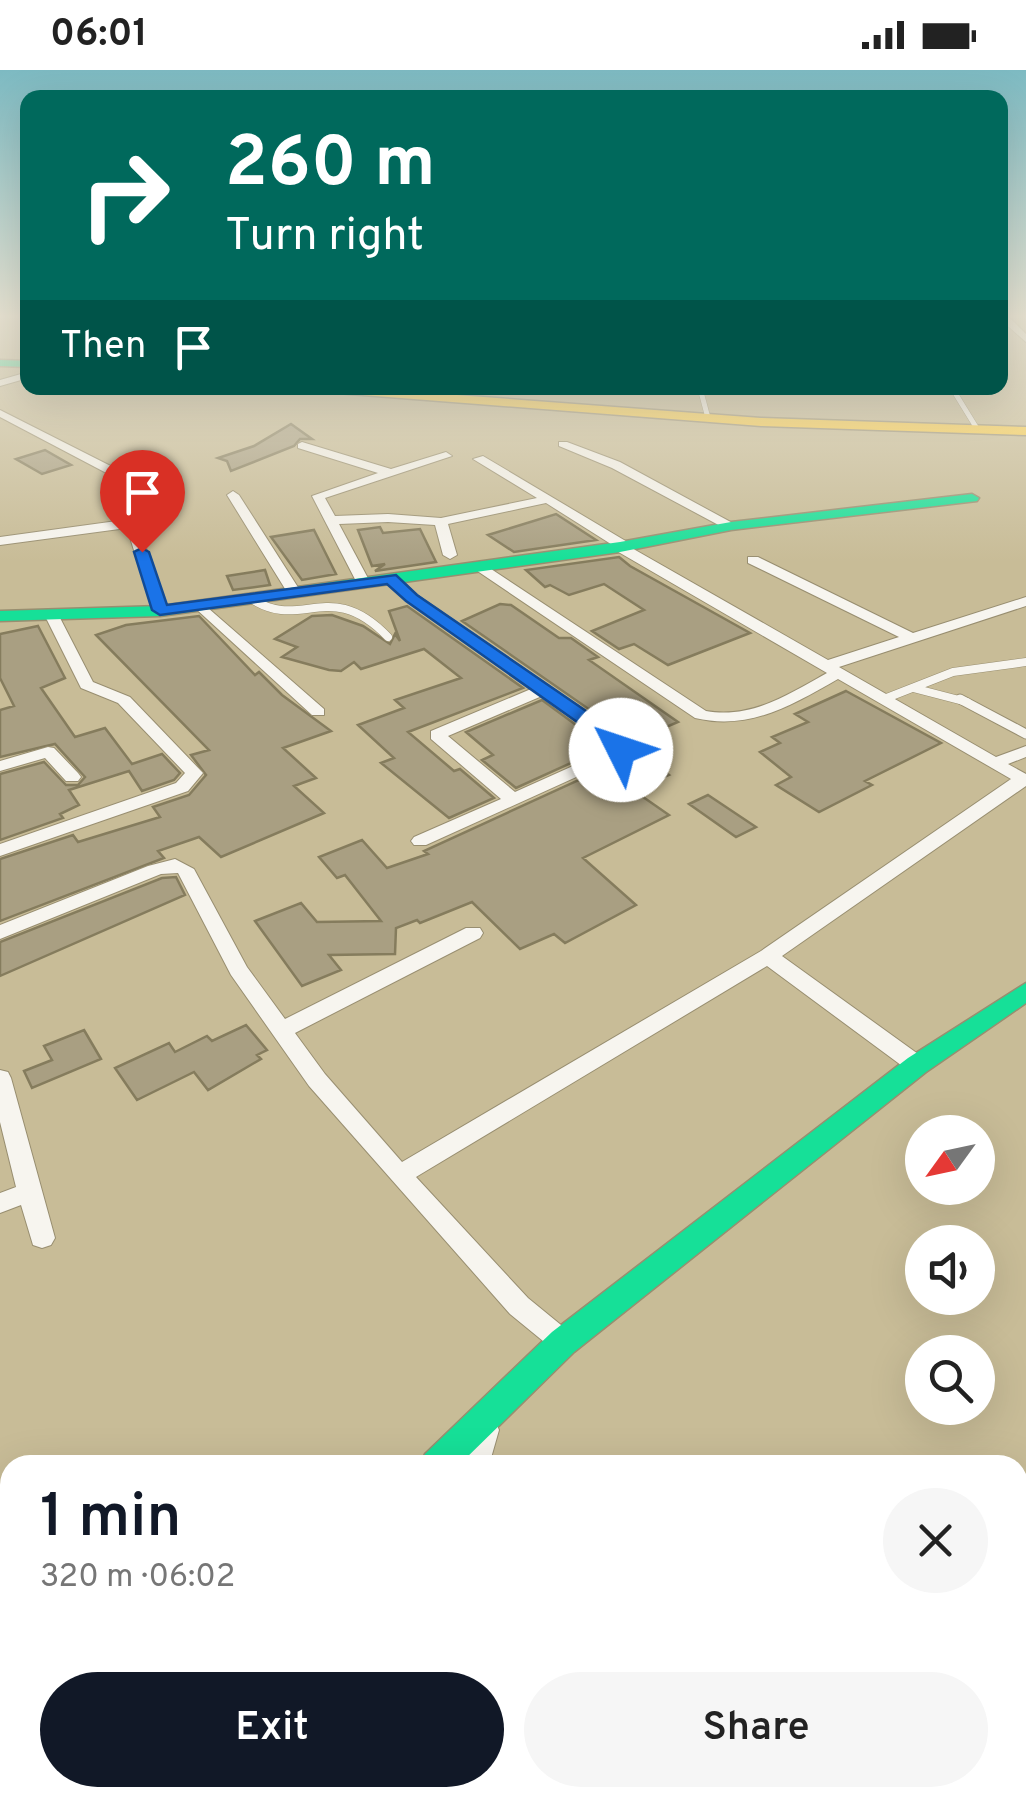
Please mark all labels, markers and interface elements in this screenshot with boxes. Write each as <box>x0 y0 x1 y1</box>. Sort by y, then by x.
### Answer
text: 06:01 <box>50 11 148 60</box>
text: 260 m <box>225 122 436 211</box>
icon: right <box>60 130 190 260</box>
text: Turn right <box>225 209 424 266</box>
icon: arrive <box>166 320 221 375</box>
text: Then <box>60 323 146 372</box>
pin <box>100 450 185 553</box>
icon: arrive <box>115 465 170 520</box>
position arrow <box>569 698 673 802</box>
north arrow <box>905 1115 995 1205</box>
map controls <box>905 1115 995 1425</box>
button: sound <box>905 1225 995 1315</box>
button: search <box>905 1335 995 1425</box>
text: 1 min <box>40 1482 181 1558</box>
button: close <box>883 1488 988 1593</box>
text: 320 m · 06:02 <box>40 1558 235 1598</box>
button: Exit <box>40 1672 504 1787</box>
button: Share <box>524 1672 988 1787</box>

